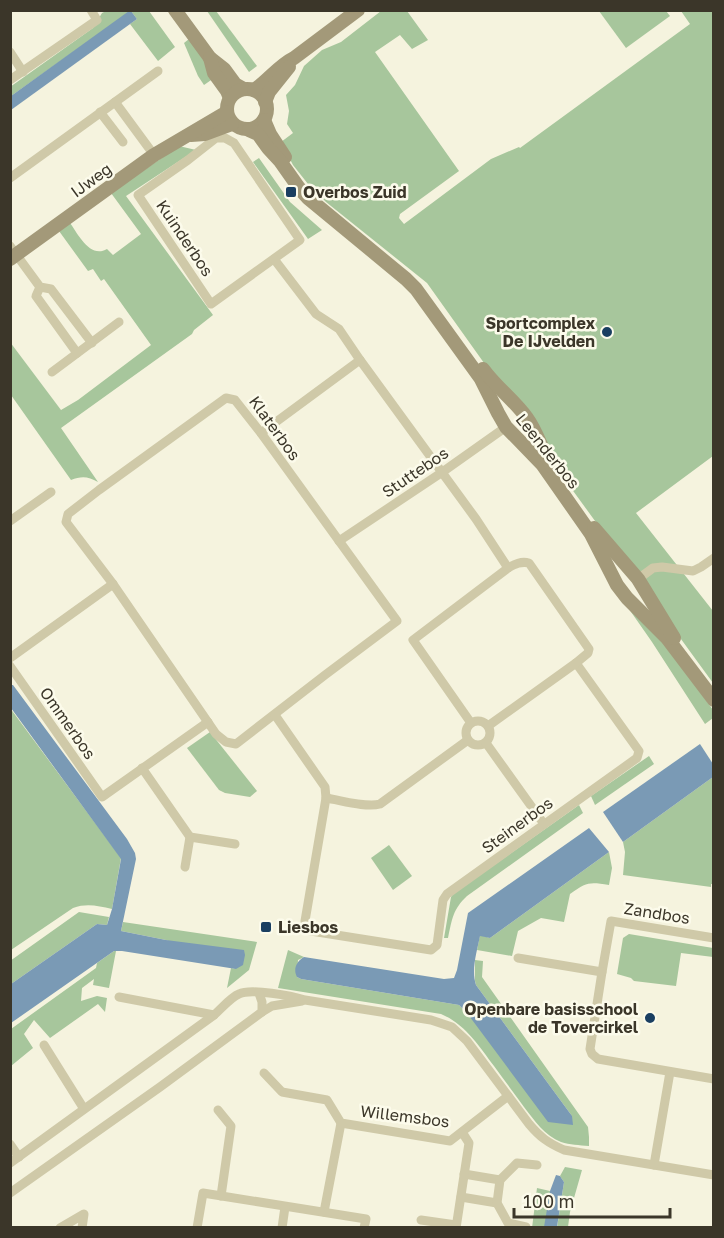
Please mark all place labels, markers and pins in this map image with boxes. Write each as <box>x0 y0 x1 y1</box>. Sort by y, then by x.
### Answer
place label: Overbos Zuid <box>303 182 407 202</box>
marker: Overbos Zuid <box>284 185 298 199</box>
place label: Sportcomplex De IJvelden <box>486 313 596 351</box>
marker: Sportcomplex De IJvelden <box>600 325 614 339</box>
place label: Liesbos <box>278 917 338 937</box>
marker: Liesbos <box>259 920 273 934</box>
place label: Openbare basisschool de Tovercirkel <box>464 999 639 1037</box>
marker: Openbare basisschool de Tovercirkel <box>643 1011 657 1025</box>

